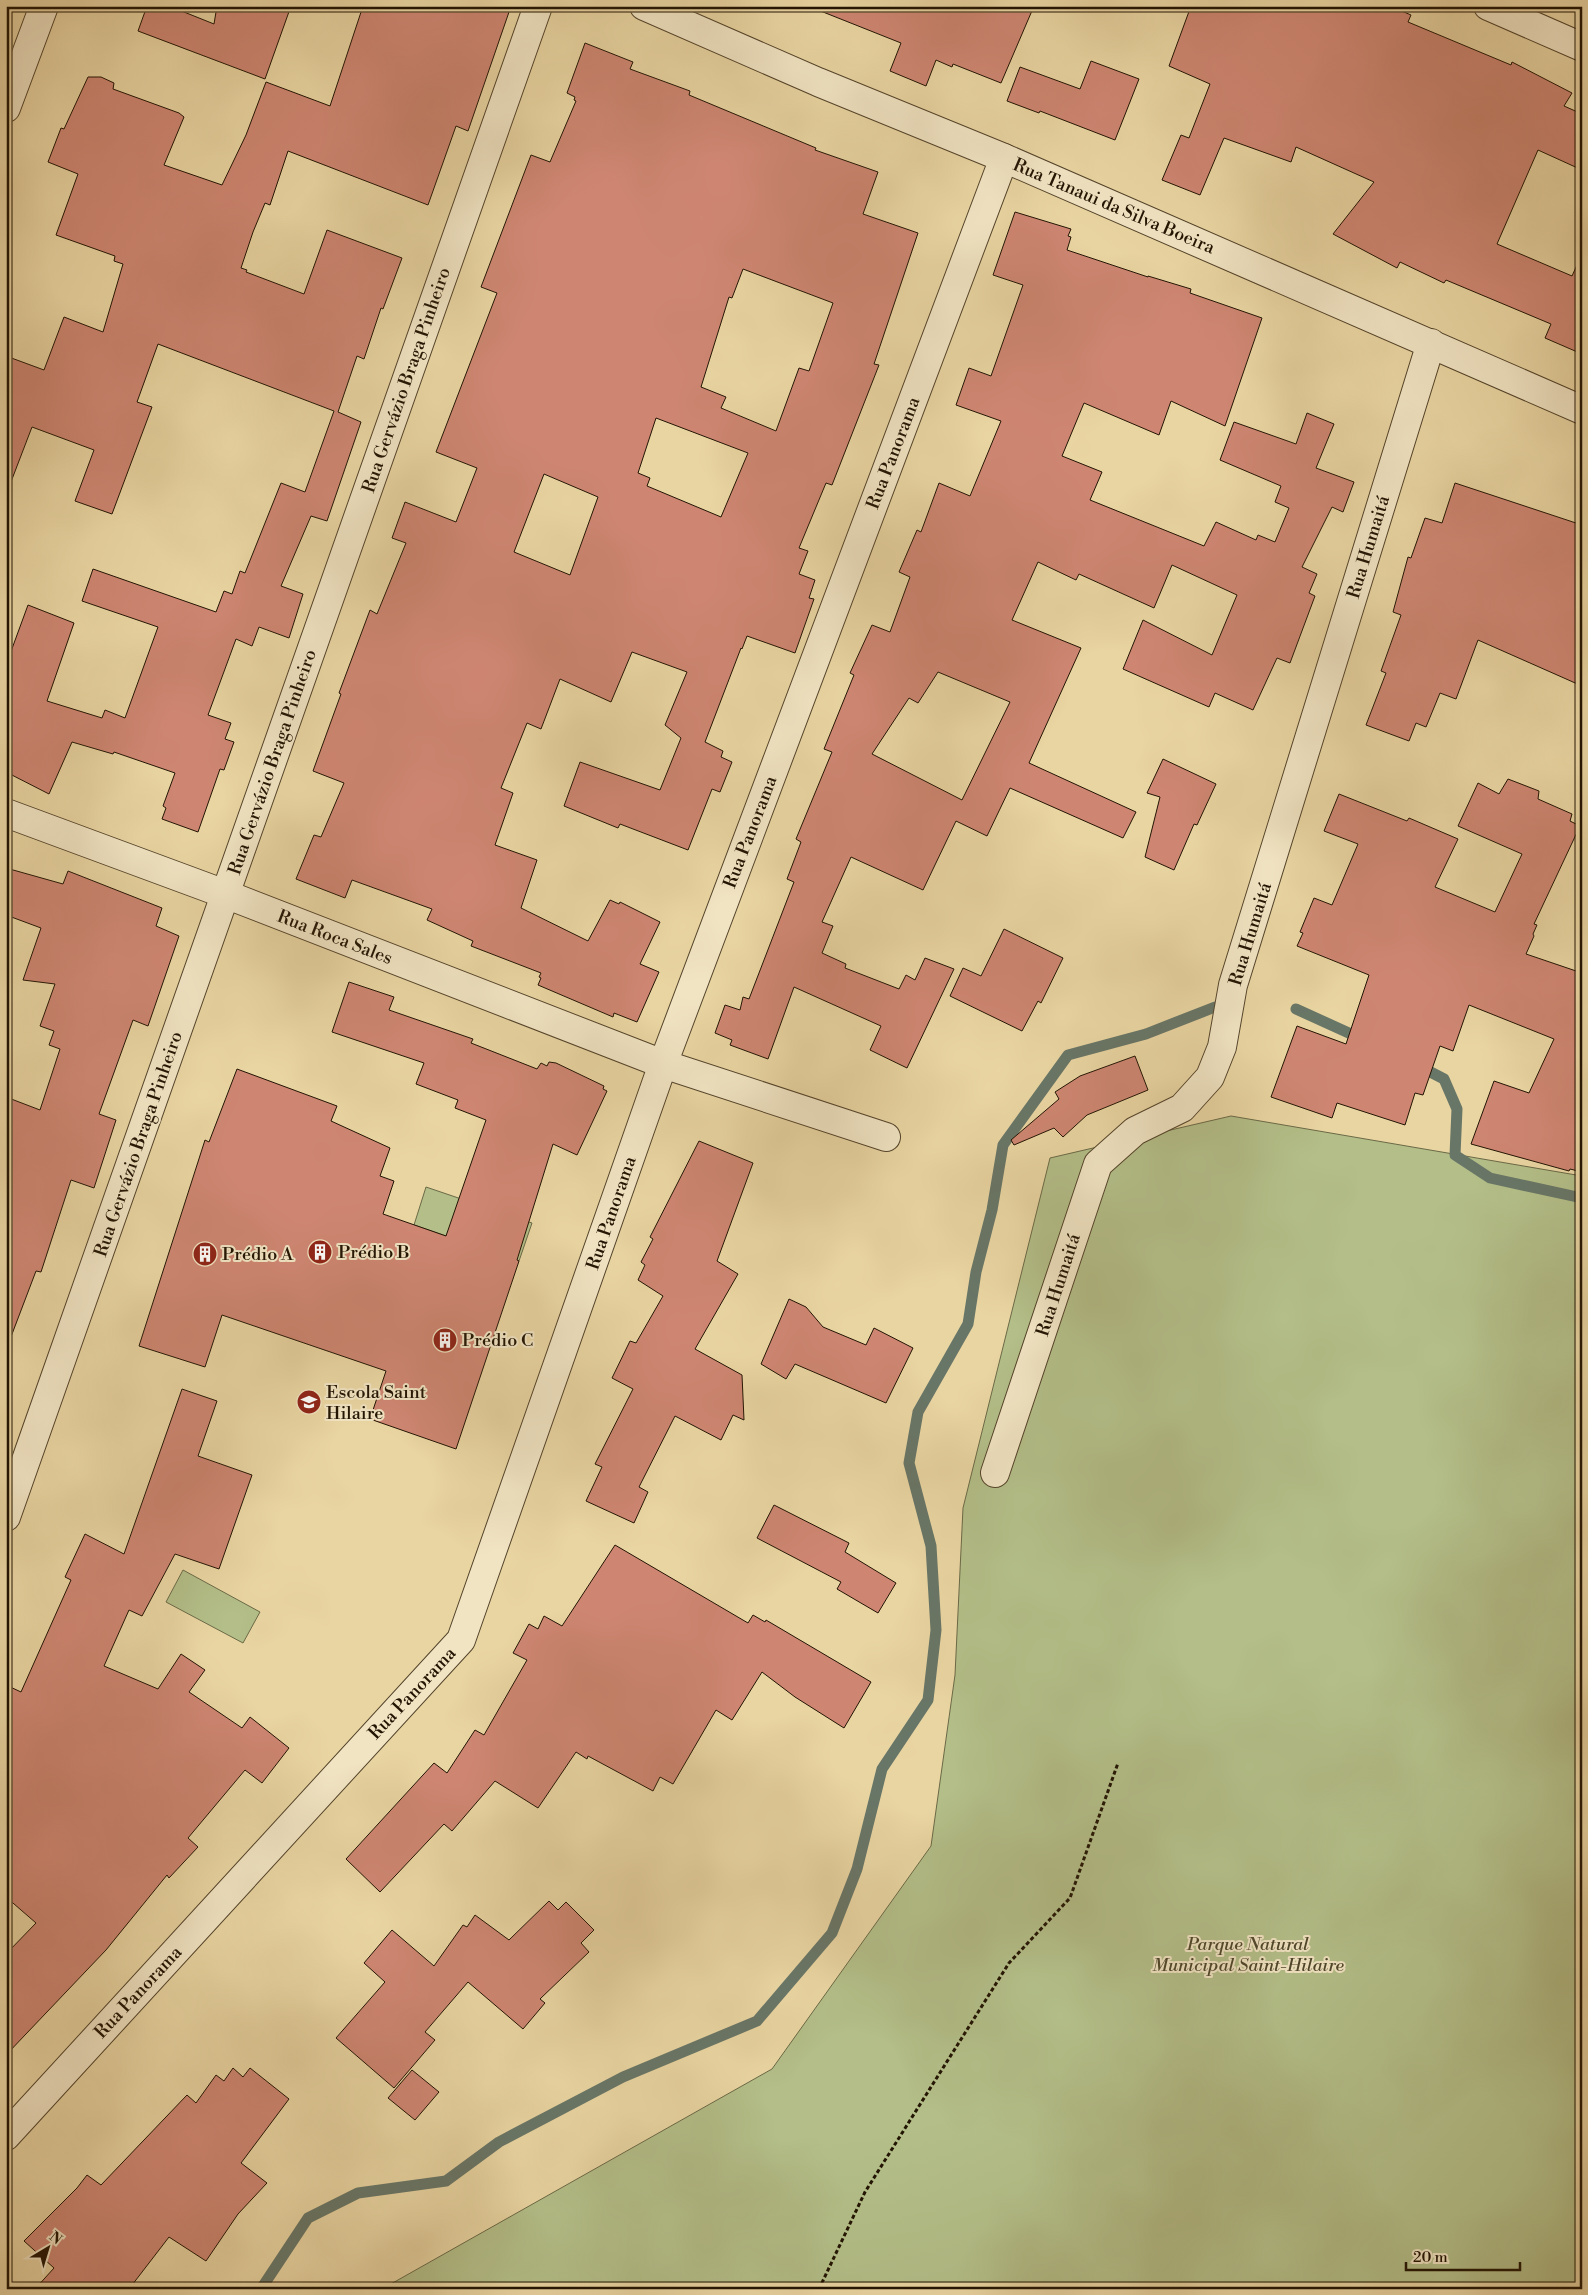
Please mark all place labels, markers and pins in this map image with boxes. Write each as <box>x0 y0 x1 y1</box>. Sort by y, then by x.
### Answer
building icon: Prédio B <box>307 1239 333 1265</box>
building icon: Prédio A <box>192 1241 218 1267</box>
place label: Prédio B <box>338 1241 410 1264</box>
place label: Prédio A <box>222 1243 294 1266</box>
building icon: Prédio C <box>432 1327 458 1353</box>
place label: Prédio C <box>462 1329 533 1352</box>
place label: Escola Saint Hilaire <box>326 1381 427 1425</box>
school or university icon: Escola Saint Hilaire <box>296 1389 322 1415</box>

